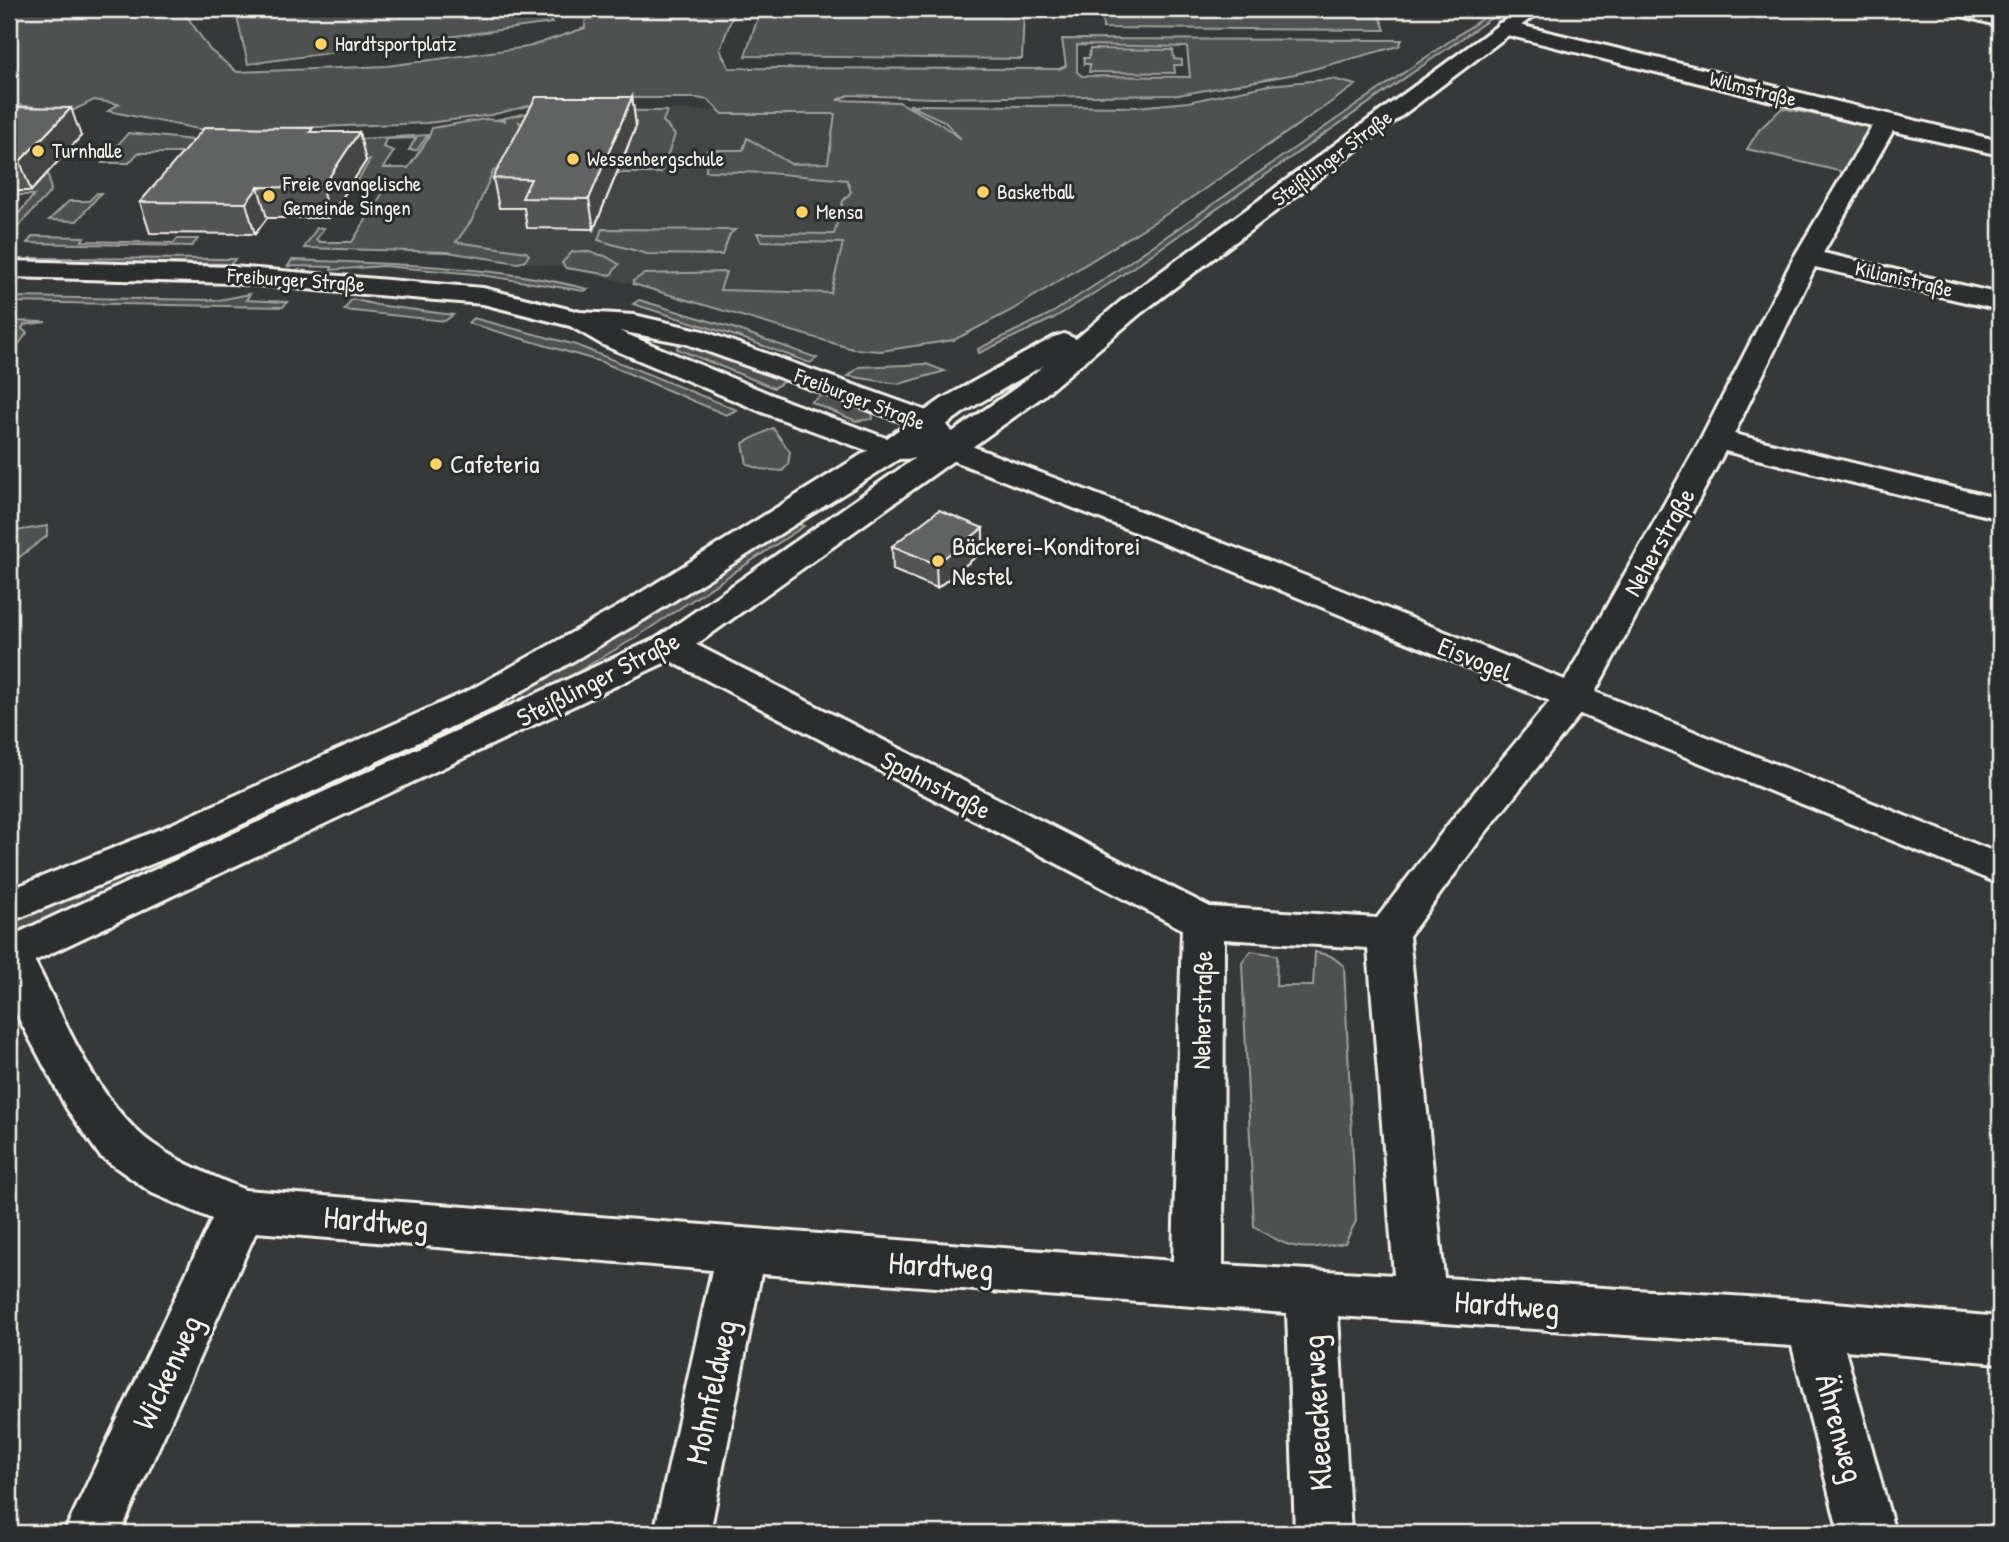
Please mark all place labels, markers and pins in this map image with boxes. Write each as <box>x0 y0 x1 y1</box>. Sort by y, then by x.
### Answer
place label: Hardtsportplatz <box>335 29 456 58</box>
marker: Hardtsportplatz <box>313 36 329 52</box>
place label: Turnhalle <box>52 136 122 165</box>
marker: Turnhalle <box>30 143 46 159</box>
place label: Wessenbergschule <box>587 144 724 173</box>
marker: Wessenbergschule <box>565 151 581 167</box>
place label: Freie evangelische Gemeinde Singen <box>282 169 421 222</box>
place label: Basketball <box>997 177 1075 206</box>
marker: Basketball <box>975 184 991 200</box>
marker: Freie evangelische Gemeinde Singen <box>261 188 277 204</box>
place label: Mensa <box>816 197 863 226</box>
marker: Mensa <box>794 204 810 220</box>
place label: Cafeteria <box>450 446 539 481</box>
marker: Cafeteria <box>428 456 444 472</box>
place label: Bäckerei-Konditorei Nestel <box>952 528 1141 593</box>
marker: Bäckerei-Konditorei Nestel <box>930 553 946 569</box>

